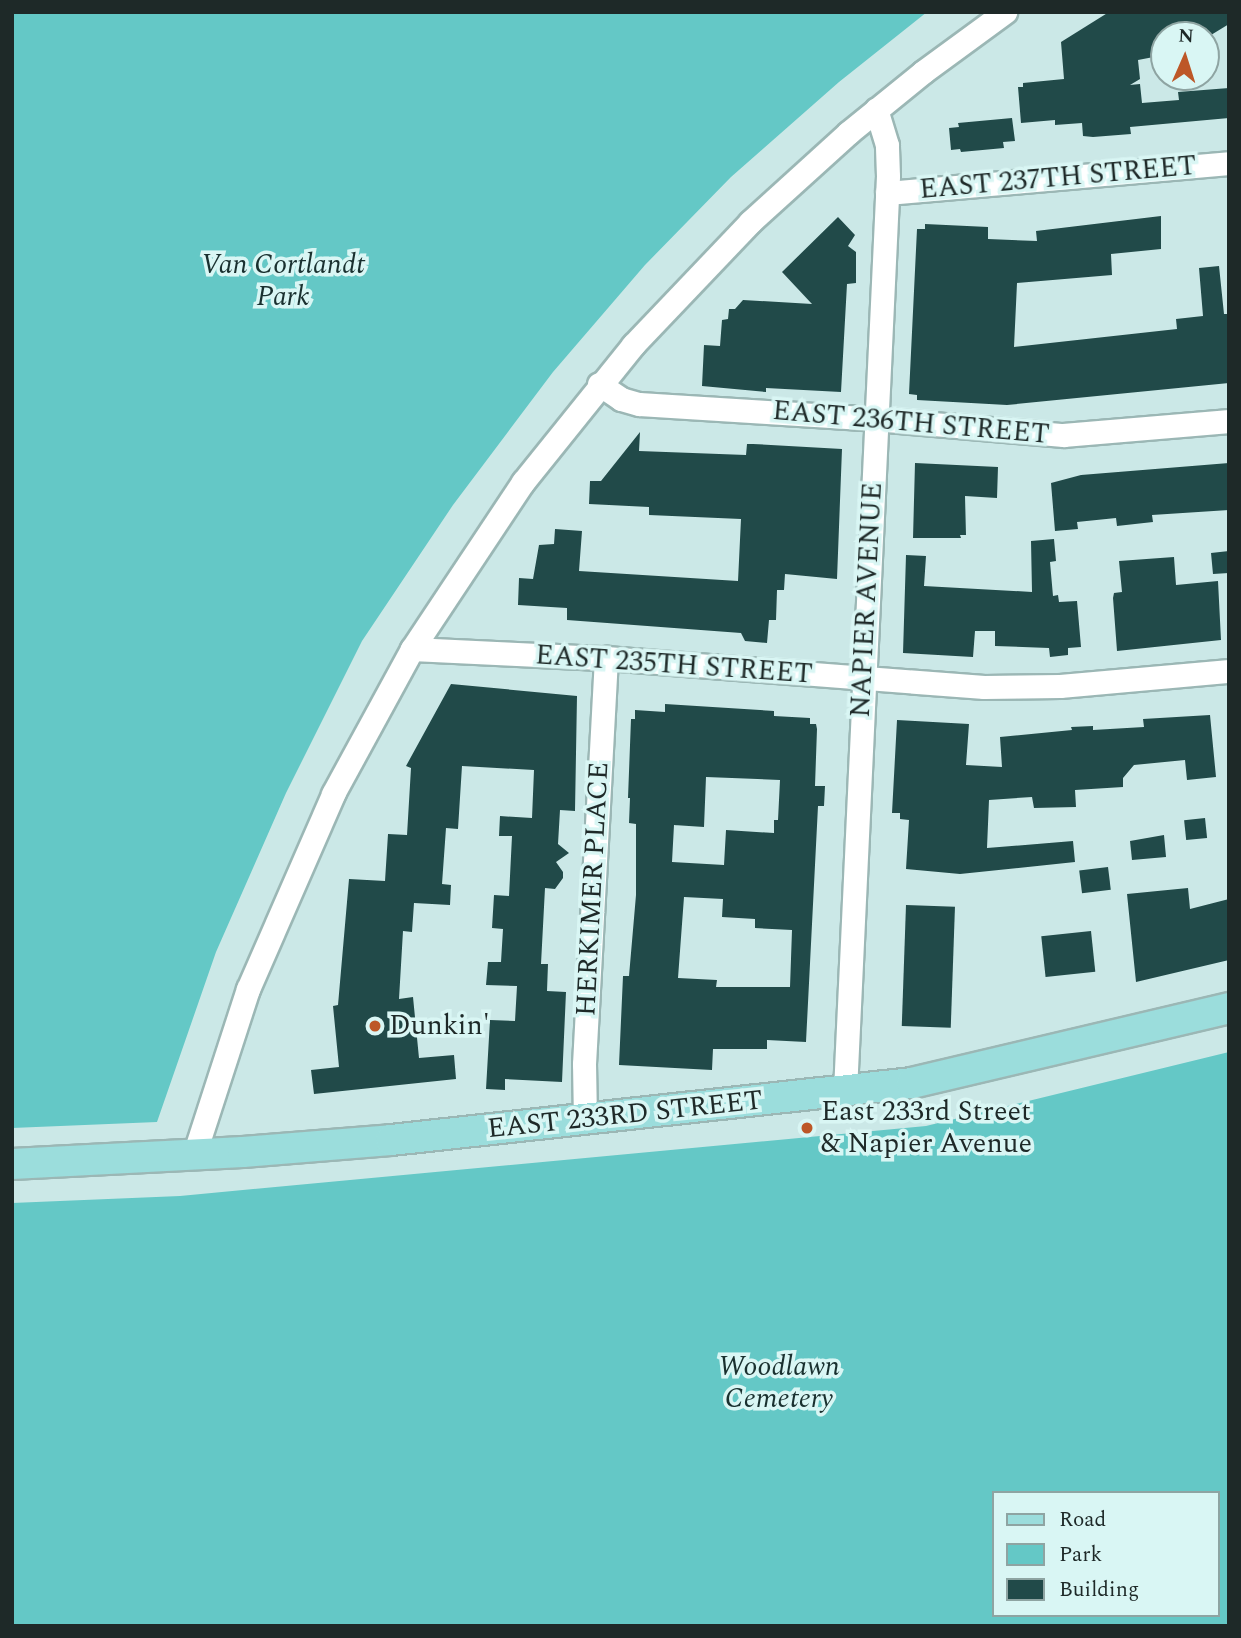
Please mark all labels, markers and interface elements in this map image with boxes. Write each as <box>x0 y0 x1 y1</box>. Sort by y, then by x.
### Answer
north arrow <box>1150 21 1220 91</box>
text: N <box>1178 22 1195 51</box>
street label: EAST 237TH STREET <box>918 149 1198 207</box>
park label: Van Cortlandt Park <box>201 248 365 314</box>
street label: EAST 236TH STREET <box>771 394 1051 452</box>
street label: NAPIER AVENUE <box>844 482 890 718</box>
street label: EAST 235TH STREET <box>534 639 814 691</box>
street label: HERKIMER PLACE <box>570 761 616 1017</box>
place label: Dunkin' <box>389 1009 490 1043</box>
marker: Dunkin' <box>367 1018 383 1034</box>
street label: EAST 233RD STREET <box>486 1084 764 1146</box>
place label: East 233rd Street & Napier Avenue <box>821 1095 1032 1161</box>
marker: East 233rd Street & Napier Avenue <box>799 1120 815 1136</box>
park label: Woodlawn Cemetery <box>718 1350 840 1416</box>
legend <box>992 1491 1220 1617</box>
text: Road <box>1059 1504 1106 1536</box>
text: Park <box>1059 1539 1102 1571</box>
text: Building <box>1059 1574 1139 1606</box>

